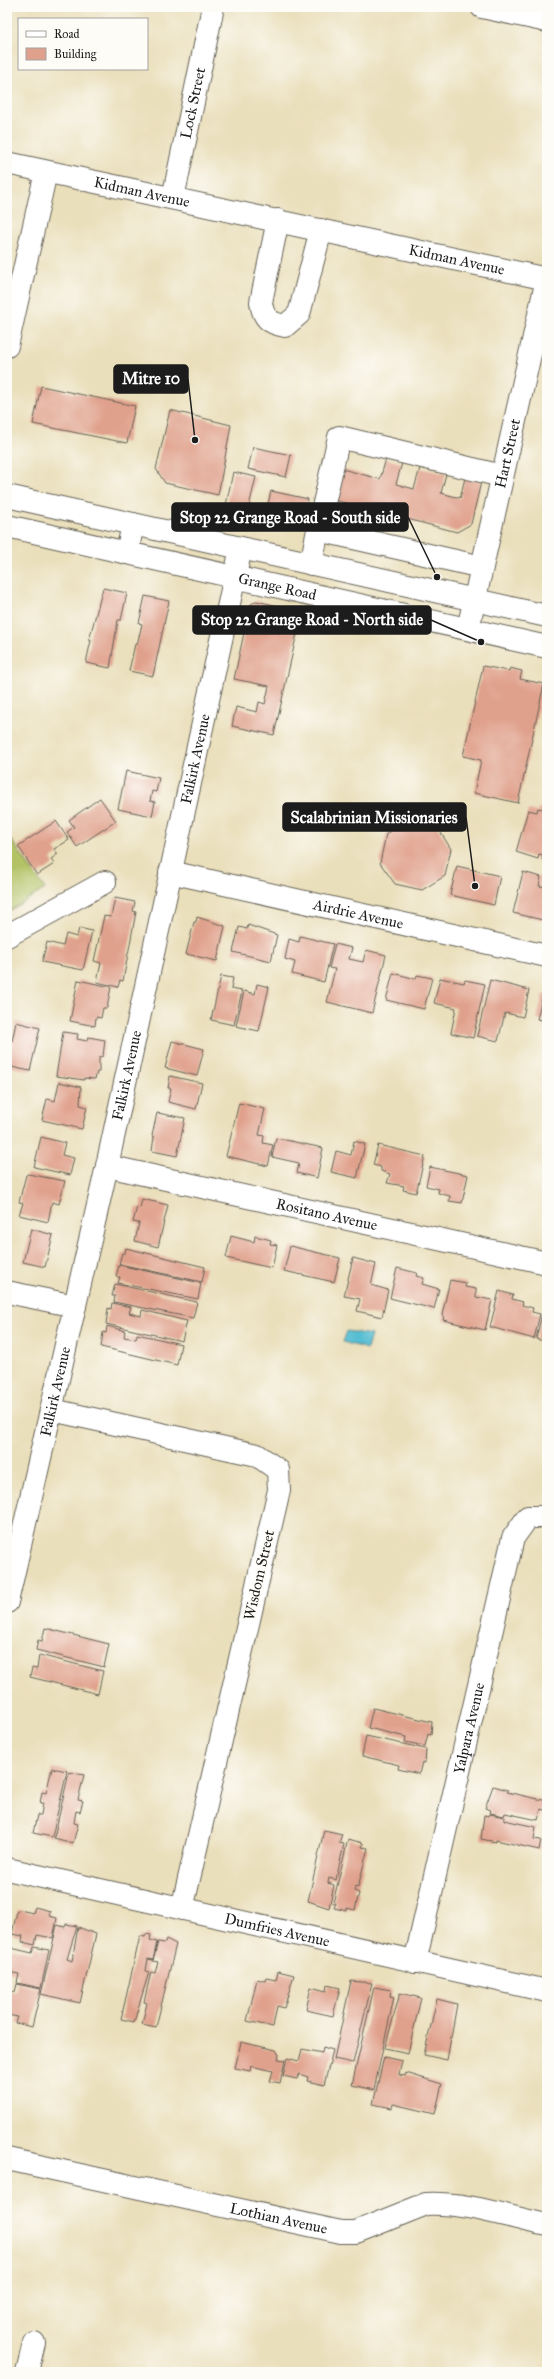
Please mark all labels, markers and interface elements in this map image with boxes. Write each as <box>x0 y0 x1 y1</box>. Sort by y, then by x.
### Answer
legend <box>18 18 148 70</box>
text: Road <box>54 27 80 41</box>
text: Building <box>54 47 97 62</box>
street label: Lock Street <box>177 65 209 140</box>
street label: Kidman Avenue <box>92 173 192 211</box>
street label: Kidman Avenue <box>407 241 506 279</box>
callout: Mitre 10 <box>114 365 188 393</box>
text: Mitre 10 <box>122 369 180 388</box>
street label: Hart Street <box>491 416 524 490</box>
callout: Stop 22 Grange Road - South side <box>172 503 408 531</box>
text: Stop 22 Grange Road - South side <box>180 508 401 528</box>
street label: Grange Road <box>237 569 319 604</box>
callout: Stop 22 Grange Road - North side <box>193 606 431 634</box>
text: Stop 22 Grange Road - North side <box>201 610 423 630</box>
street label: Falkirk Avenue <box>177 712 214 806</box>
callout: Scalabrinian Missionaries <box>283 803 466 831</box>
text: Scalabrinian Missionaries <box>290 808 458 827</box>
street label: Airdrie Avenue <box>311 895 405 933</box>
street label: Falkirk Avenue <box>108 1029 145 1122</box>
street label: Rositano Avenue <box>274 1195 379 1234</box>
street label: Falkirk Avenue <box>36 1345 74 1438</box>
street label: Wisdom Street <box>240 1527 278 1622</box>
street label: Yalpara Avenue <box>450 1681 488 1776</box>
street label: Dumfries Avenue <box>223 1909 331 1951</box>
street label: Lothian Avenue <box>228 2199 329 2238</box>

